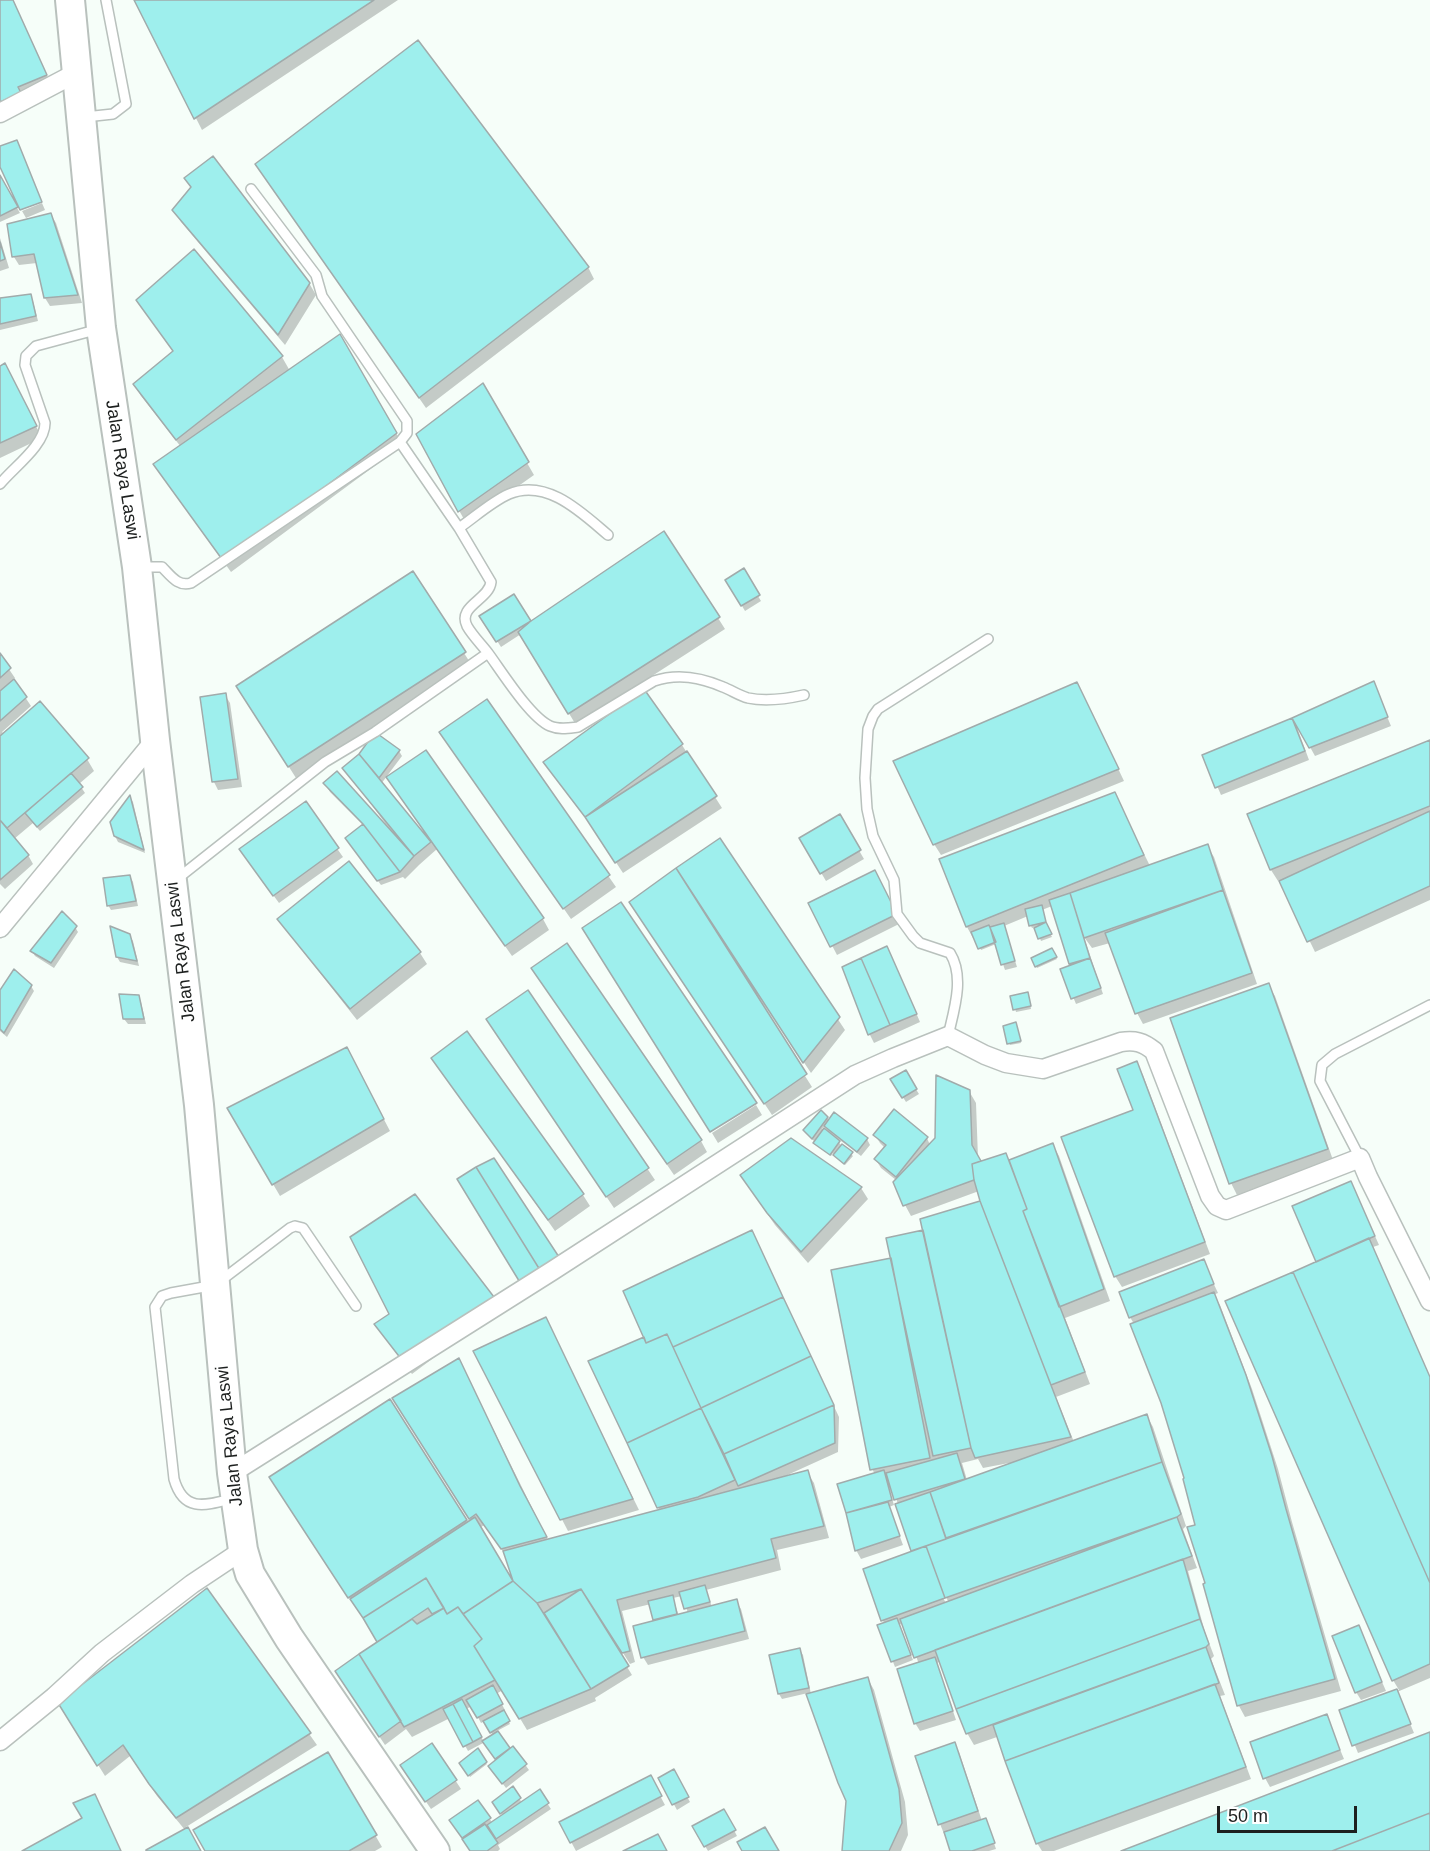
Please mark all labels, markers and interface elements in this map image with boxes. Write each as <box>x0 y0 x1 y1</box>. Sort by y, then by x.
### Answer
street label: Jalan Raya Laswi <box>100 399 144 541</box>
street label: Jalan Raya Laswi <box>162 881 200 1023</box>
street label: Jalan Raya Laswi <box>212 1365 248 1507</box>
scale bar <box>1220 1794 1360 1832</box>
text: 50 m <box>1228 1806 1268 1826</box>

